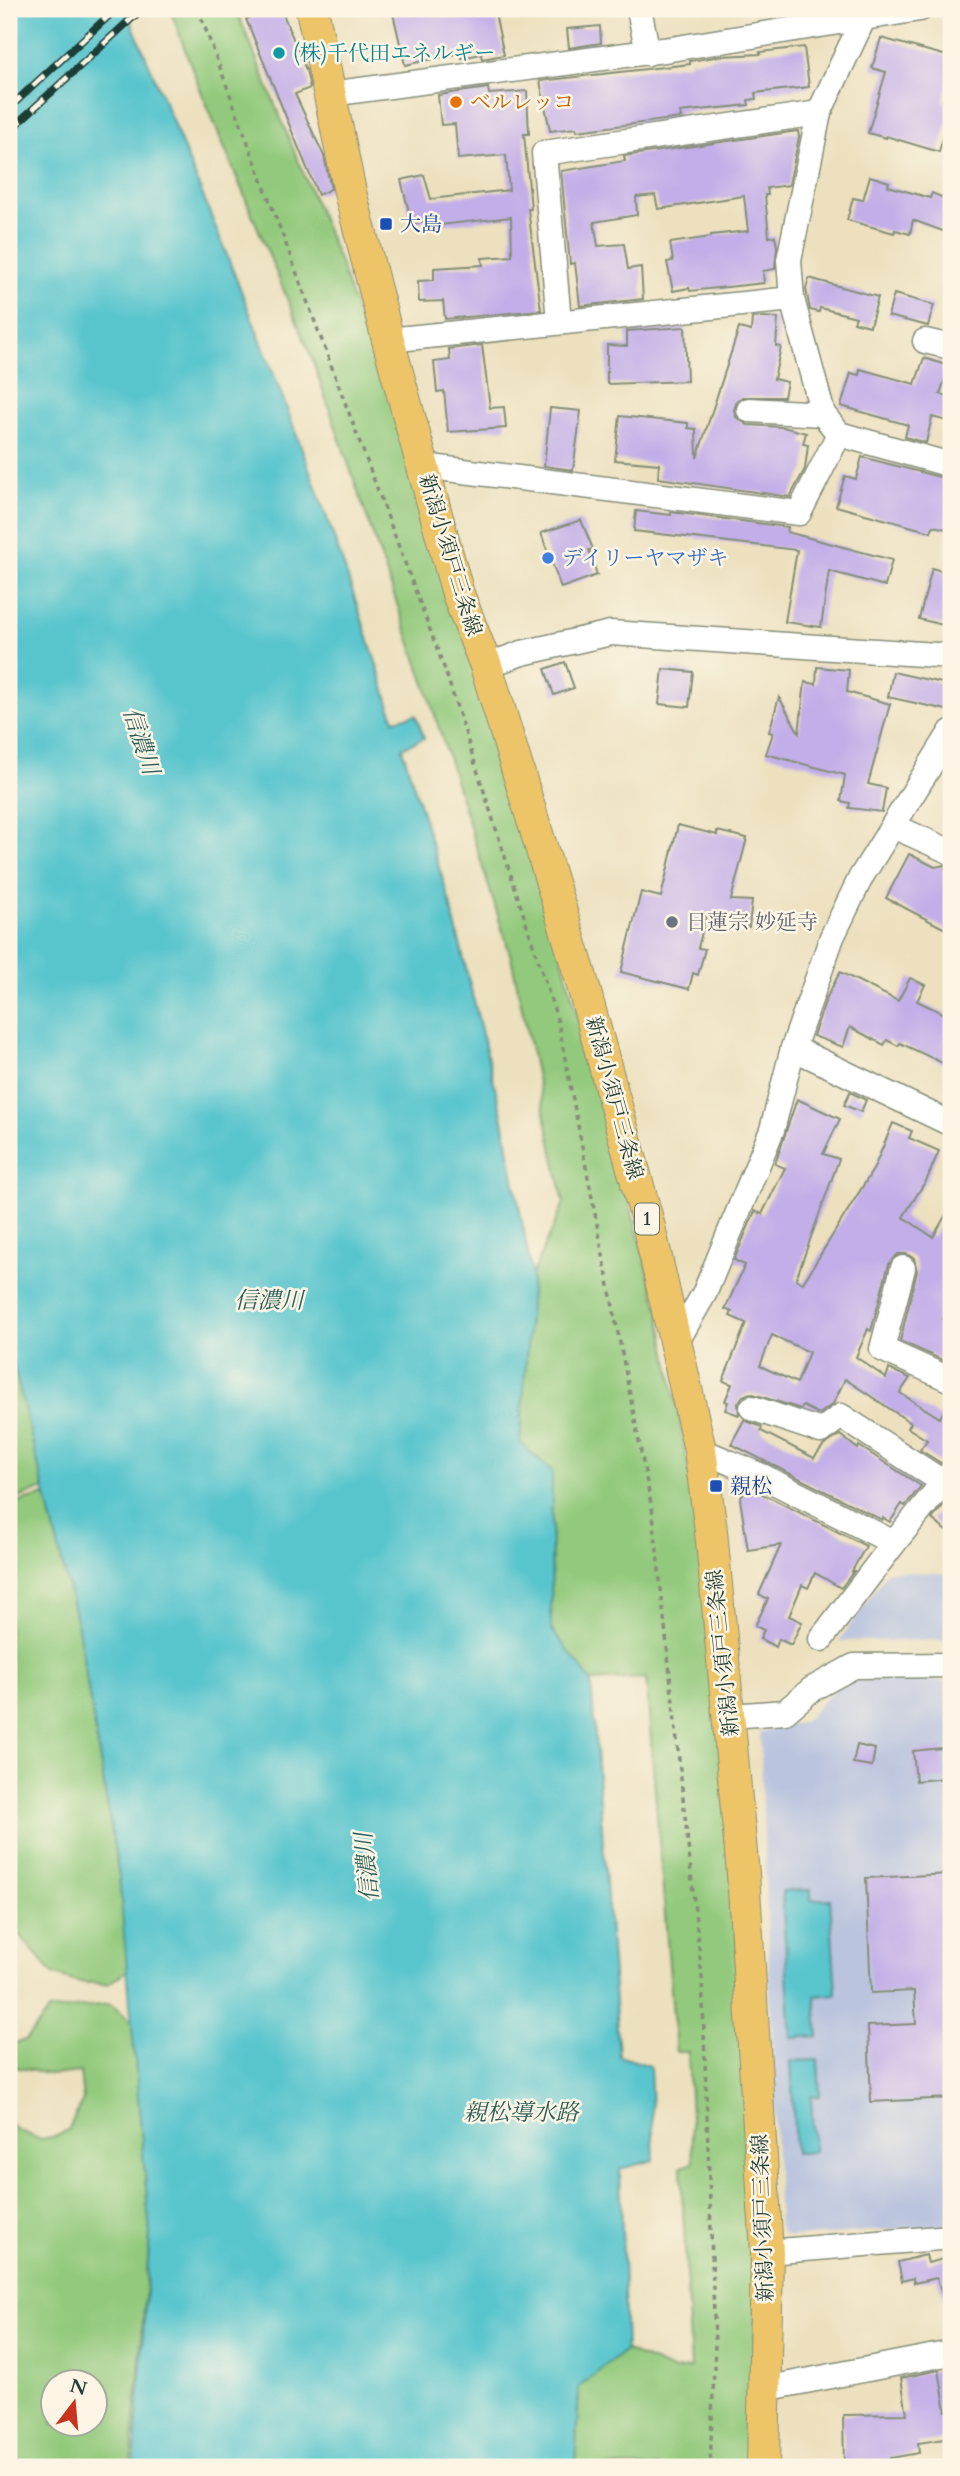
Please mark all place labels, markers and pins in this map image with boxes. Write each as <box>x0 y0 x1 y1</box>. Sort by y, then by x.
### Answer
place label: (株)千代田エネルギー <box>293 39 495 68</box>
marker: (株)千代田エネルギー <box>271 45 287 61</box>
place label: ベルレッコ <box>470 88 574 117</box>
marker: ベルレッコ <box>448 94 464 110</box>
place label: 大島 <box>400 210 442 239</box>
marker: 大島 <box>378 216 394 232</box>
place label: デイリーヤマザキ <box>562 544 729 573</box>
marker: デイリーヤマザキ <box>540 550 556 566</box>
place label: 日蓮宗 妙延寺 <box>686 908 818 937</box>
marker: 日蓮宗 妙延寺 <box>664 914 680 930</box>
place label: 親松 <box>730 1472 772 1501</box>
marker: 親松 <box>708 1478 724 1494</box>

